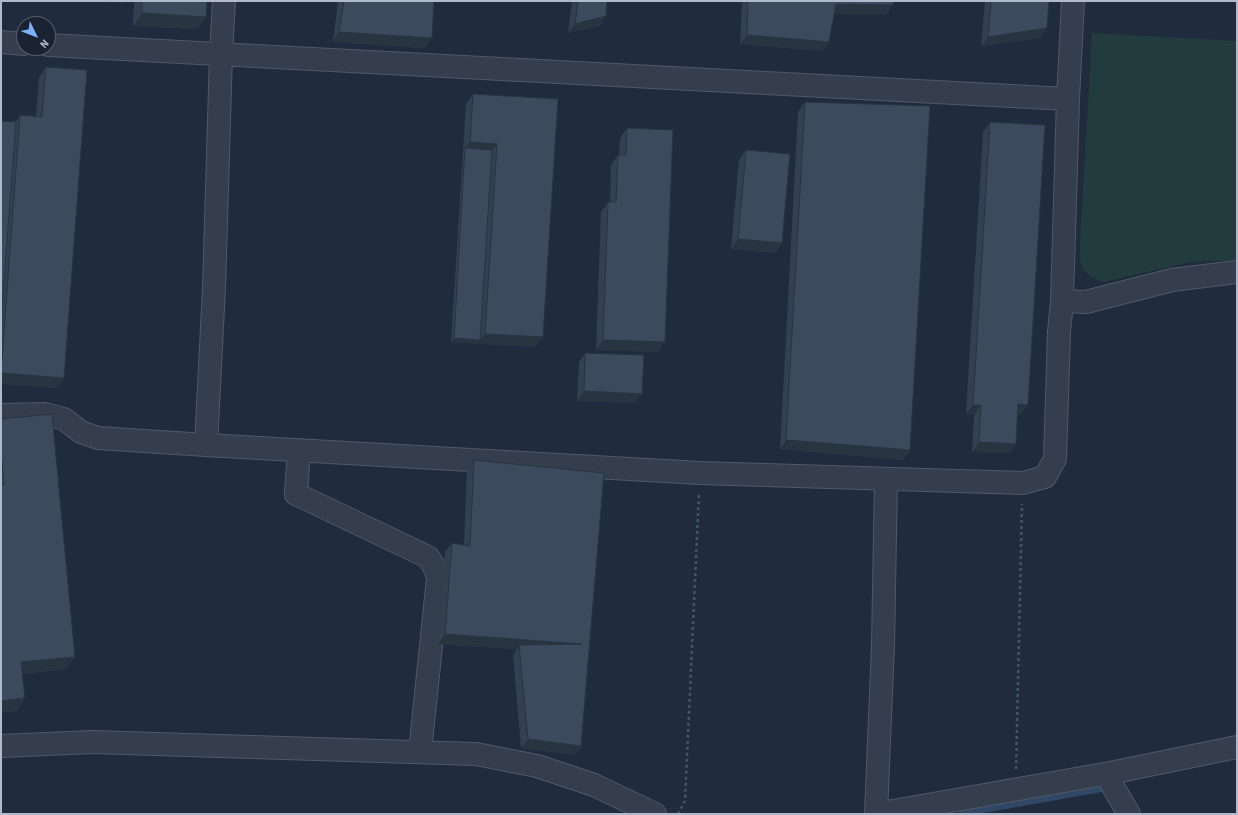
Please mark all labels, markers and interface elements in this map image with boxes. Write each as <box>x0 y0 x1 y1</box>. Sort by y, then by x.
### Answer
north arrow <box>16 16 56 56</box>
text: N <box>36 36 52 52</box>

